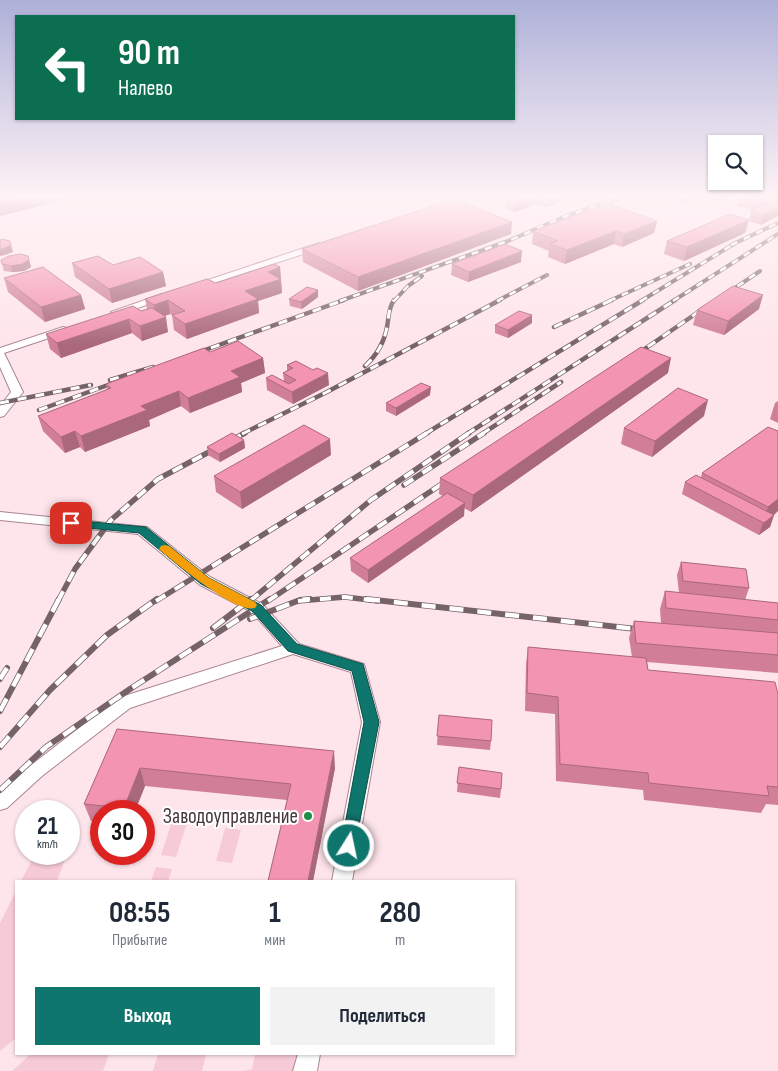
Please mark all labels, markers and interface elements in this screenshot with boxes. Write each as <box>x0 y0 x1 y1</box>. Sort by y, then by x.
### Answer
text: 90 m <box>118 32 180 75</box>
icon: left <box>35 35 100 100</box>
text: Налево <box>118 75 173 102</box>
map controls <box>708 135 763 190</box>
button: search <box>708 135 763 190</box>
pin <box>50 502 92 544</box>
icon: arrive <box>57 509 85 537</box>
speed limit sign: 30 <box>90 800 155 865</box>
place label: Заводоуправление <box>163 804 298 829</box>
marker: Заводоуправление <box>302 810 314 822</box>
text: 21 <box>37 811 58 842</box>
position arrow <box>322 819 374 871</box>
text: km/h <box>37 837 58 852</box>
text: 08:55 <box>109 895 170 931</box>
text: 1 <box>269 895 281 931</box>
text: 280 <box>379 895 421 931</box>
text: Прибытие <box>112 931 167 950</box>
text: мин <box>264 931 286 950</box>
text: m <box>395 931 405 950</box>
button: Выход <box>35 987 260 1045</box>
button: Поделиться <box>270 987 495 1045</box>

